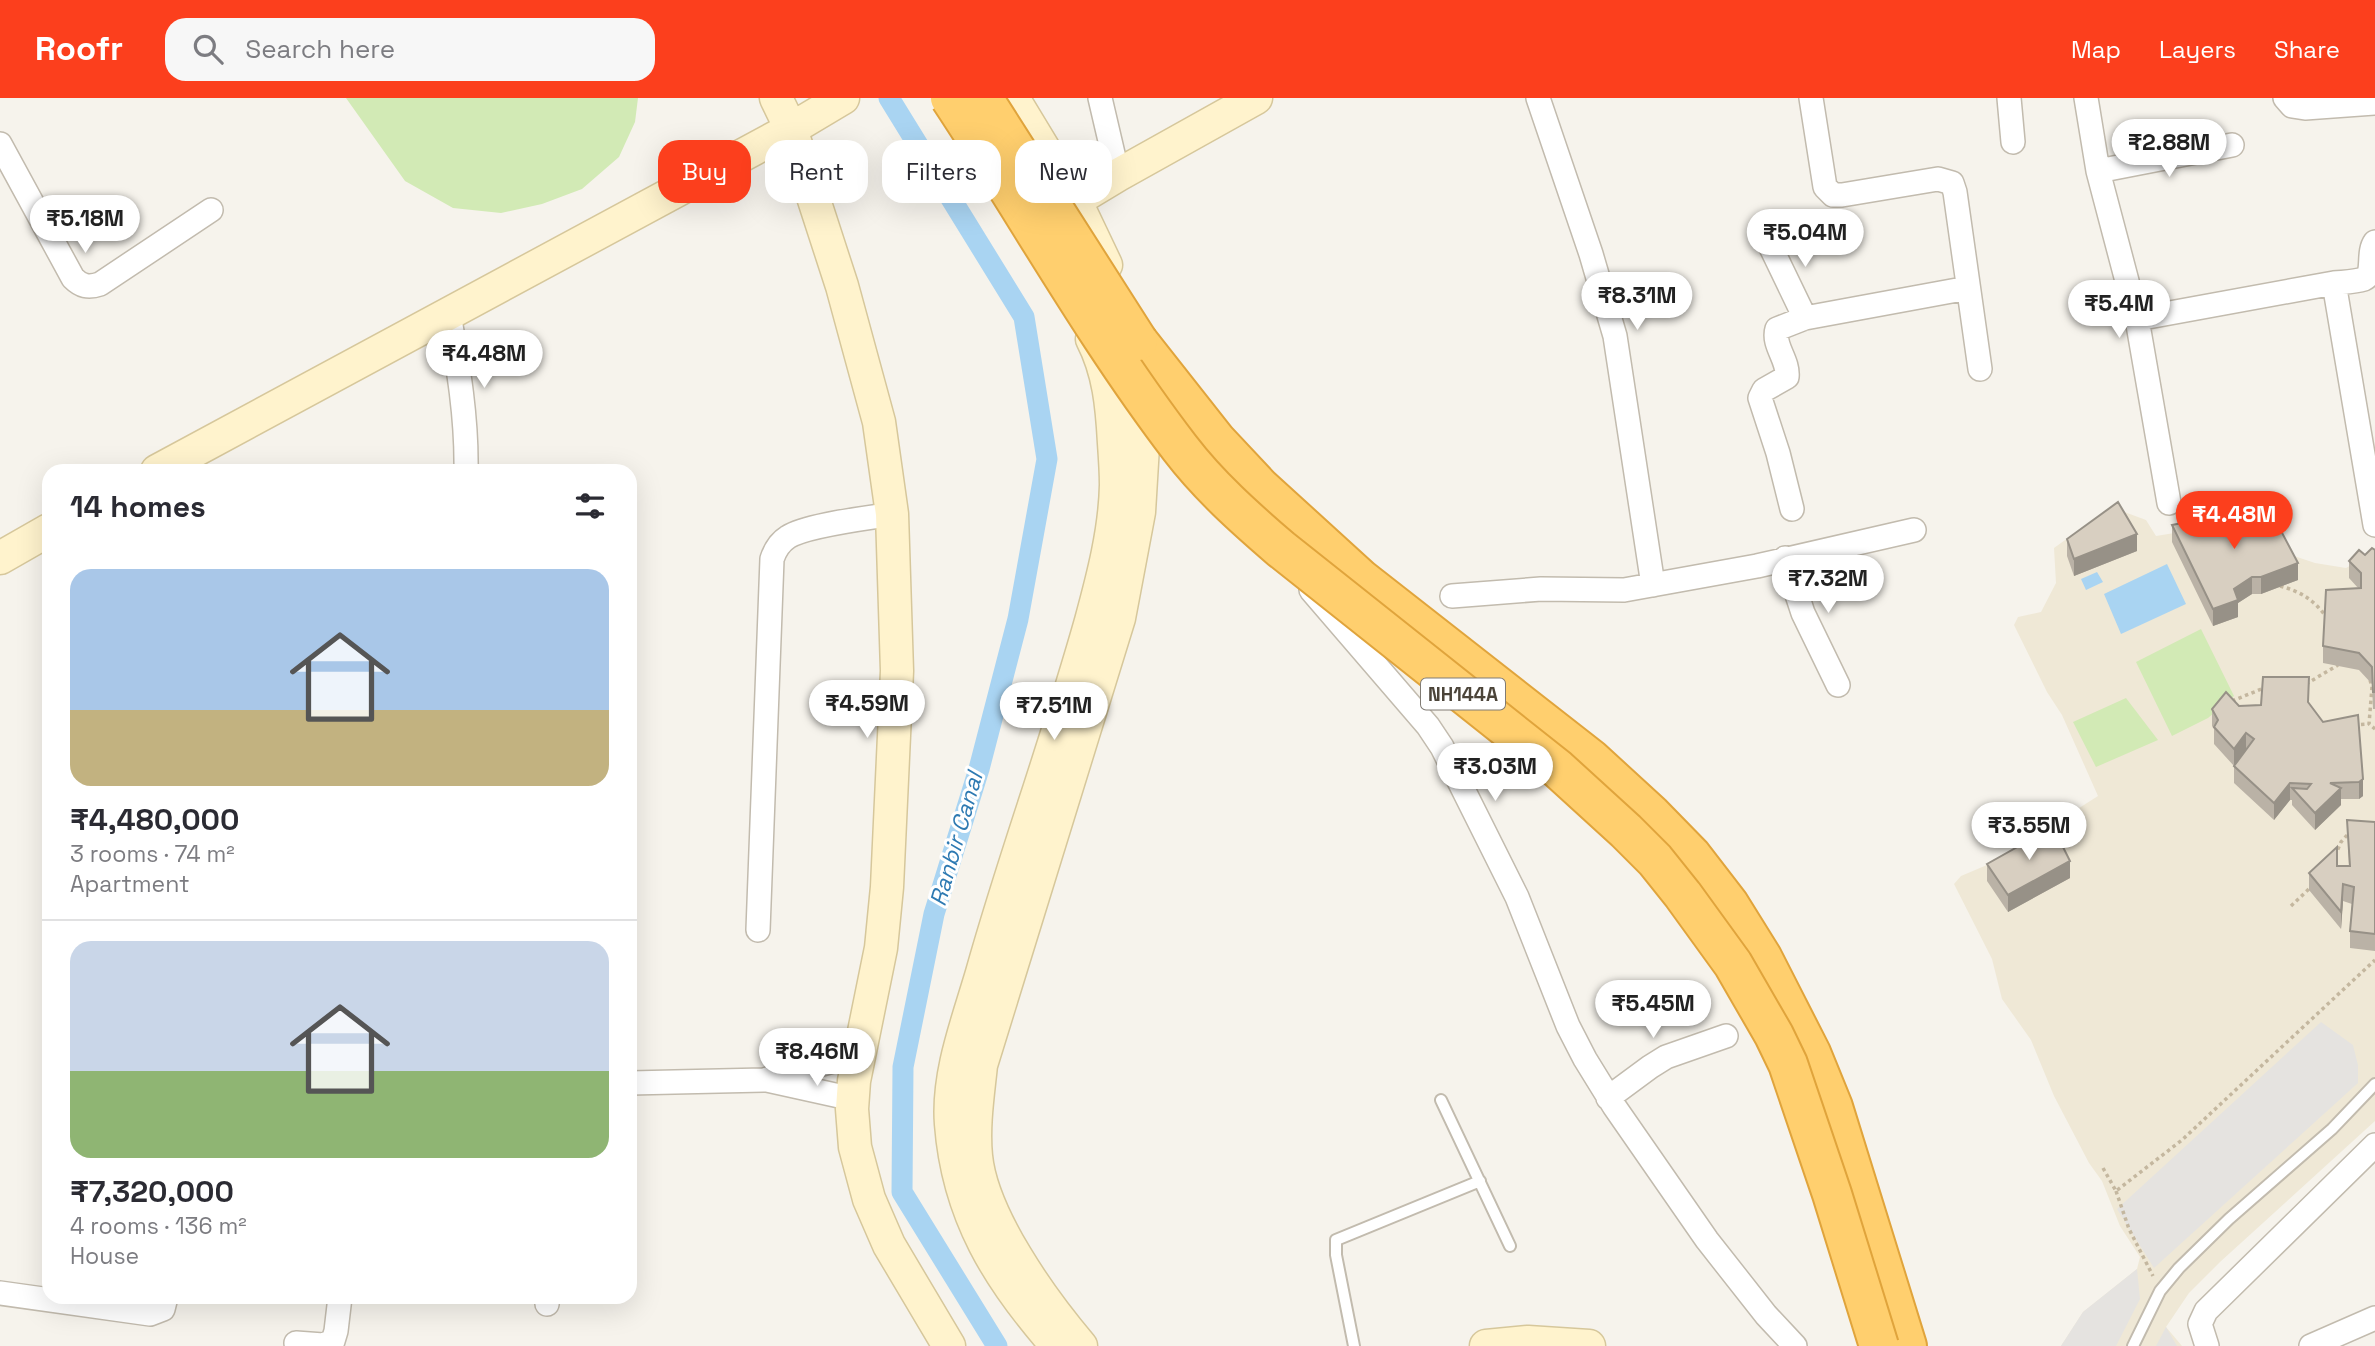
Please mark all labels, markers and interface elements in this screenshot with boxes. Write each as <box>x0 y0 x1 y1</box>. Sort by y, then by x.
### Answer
search box <box>165 18 655 81</box>
text: Roofr <box>35 28 123 70</box>
icon: search <box>189 30 227 68</box>
text: Search here <box>245 32 395 66</box>
text: Map <box>2071 34 2121 65</box>
text: Layers <box>2159 34 2236 65</box>
text: Share <box>2274 34 2340 65</box>
pin: ₹2.88M <box>2112 120 2226 179</box>
text: ₹2.88M <box>2128 127 2210 157</box>
chip: Buy <box>658 140 751 203</box>
chip: Rent <box>765 140 868 203</box>
chip: Filters <box>882 140 1001 203</box>
chip: New <box>1015 140 1112 203</box>
pin: ₹5.18M <box>28 195 142 255</box>
text: ₹5.18M <box>46 203 124 233</box>
pin: ₹5.04M <box>1748 209 1862 269</box>
text: ₹5.04M <box>1763 217 1847 247</box>
pin: ₹8.31M <box>1580 272 1694 332</box>
text: ₹8.31M <box>1597 280 1677 310</box>
pin: ₹5.4M <box>2070 280 2168 340</box>
text: ₹5.4M <box>2084 288 2154 318</box>
pin: ₹4.48M <box>427 330 541 390</box>
text: ₹4.48M <box>442 338 526 368</box>
text: 14 homes <box>70 487 206 526</box>
icon: filters <box>571 487 609 525</box>
pin: ₹4.48M <box>2177 491 2291 551</box>
text: ₹4.48M <box>2192 499 2276 529</box>
pin: ₹7.32M <box>1771 556 1885 615</box>
text: ₹7.32M <box>1788 563 1868 593</box>
icon: home <box>277 614 403 740</box>
road number: NH144A <box>1421 678 1505 709</box>
pin: ₹4.59M <box>810 680 924 740</box>
pin: ₹7.51M <box>997 682 1111 742</box>
text: ₹4.59M <box>825 688 909 718</box>
text: ₹7.51M <box>1016 690 1092 720</box>
pin: ₹3.03M <box>1438 744 1552 803</box>
text: ₹3.03M <box>1453 751 1537 781</box>
water label: Ranbir Canal <box>923 766 990 909</box>
text: ₹4,480,000 <box>70 800 240 839</box>
pin: ₹3.55M <box>1972 802 2086 862</box>
text: ₹3.55M <box>1987 810 2071 840</box>
text: 3 rooms · 74 m² <box>70 839 235 869</box>
text: Apartment <box>70 869 190 899</box>
pin: ₹5.45M <box>1596 981 1710 1040</box>
icon: home <box>277 986 403 1112</box>
text: ₹5.45M <box>1611 988 1695 1018</box>
pin: ₹8.46M <box>760 1028 874 1088</box>
text: ₹8.46M <box>775 1036 859 1066</box>
text: ₹7,320,000 <box>70 1172 234 1211</box>
text: 4 rooms · 136 m² <box>70 1211 247 1241</box>
text: House <box>70 1241 139 1271</box>

